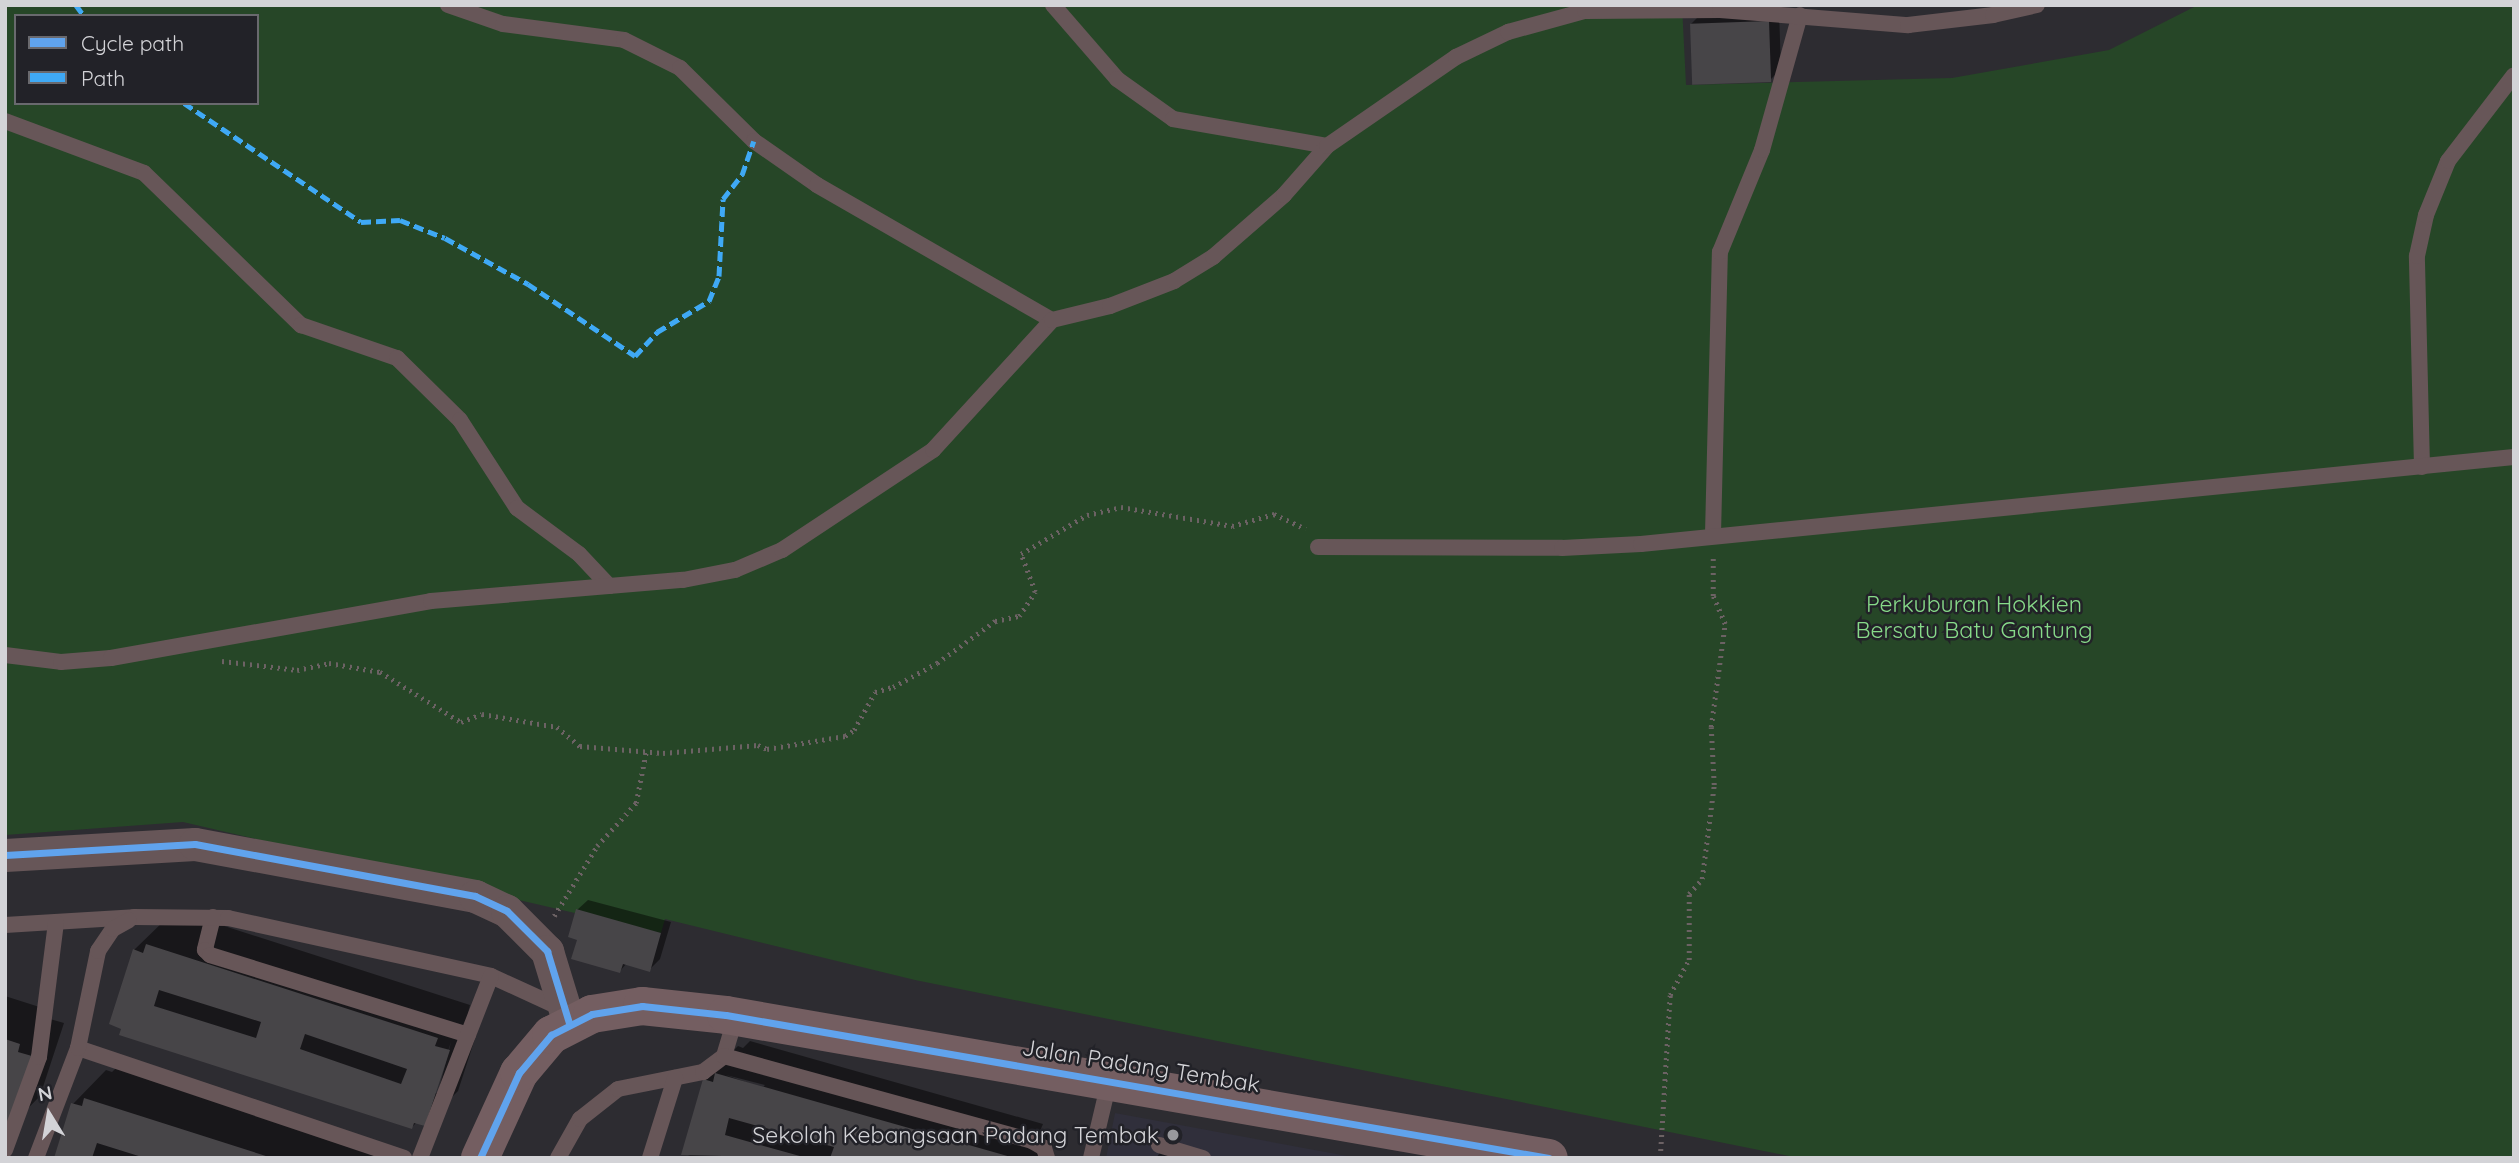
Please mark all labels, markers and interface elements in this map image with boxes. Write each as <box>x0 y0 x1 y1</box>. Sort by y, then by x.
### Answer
legend <box>14 14 259 105</box>
text: Cycle path <box>81 30 184 56</box>
text: Path <box>81 65 125 91</box>
park label: Perkuburan Hokkien Bersatu Batu Gantung <box>1855 590 2093 644</box>
street label: Jalan Padang Tembak <box>1020 1034 1262 1098</box>
north arrow <box>14 1079 84 1149</box>
text: N <box>36 1080 54 1106</box>
place label: Sekolah Kebangsaan Padang Tembak <box>752 1121 1159 1149</box>
marker: Sekolah Kebangsaan Padang Tembak <box>1165 1127 1181 1143</box>

